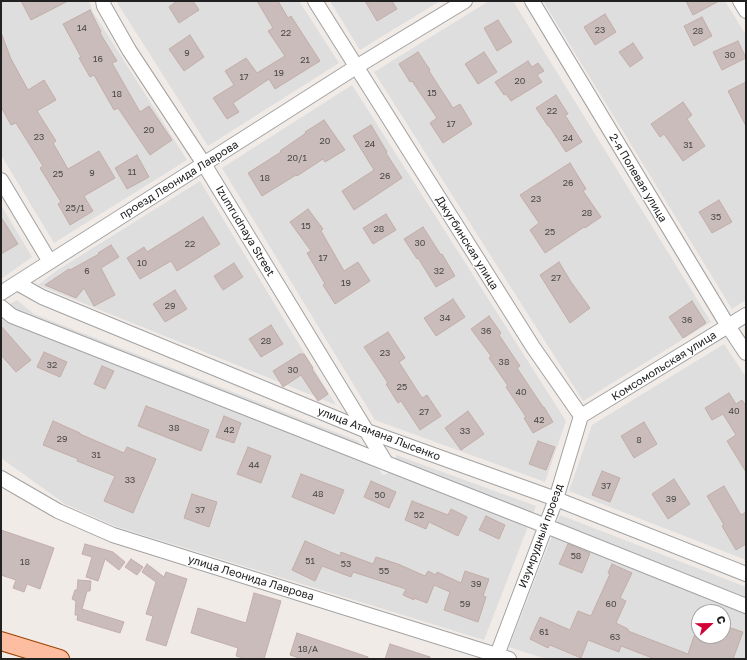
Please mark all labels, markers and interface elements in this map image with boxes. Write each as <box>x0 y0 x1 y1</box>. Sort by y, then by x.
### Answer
house number: 14 <box>77 23 87 33</box>
house number: 23 <box>595 25 605 35</box>
house number: 28 <box>693 26 703 36</box>
house number: 22 <box>281 28 291 38</box>
house number: 9 <box>184 48 190 58</box>
house number: 30 <box>725 50 735 60</box>
house number: 16 <box>93 54 103 64</box>
house number: 21 <box>300 55 310 65</box>
house number: 19 <box>274 68 284 78</box>
house number: 17 <box>239 72 249 82</box>
house number: 20 <box>515 76 525 86</box>
house number: 15 <box>427 88 437 98</box>
house number: 18 <box>112 89 122 99</box>
house number: 22 <box>547 106 557 116</box>
house number: 17 <box>446 119 456 129</box>
house number: 20 <box>144 125 154 135</box>
street label: 2-я Полевая улица <box>606 131 670 225</box>
house number: 23 <box>34 132 44 142</box>
house number: 24 <box>563 133 573 143</box>
house number: 20 <box>320 136 330 146</box>
street label: проезд Леонида Лаврова <box>117 138 241 222</box>
house number: 24 <box>365 139 375 149</box>
house number: 31 <box>683 140 693 150</box>
house number: 20/1 <box>287 153 307 163</box>
house number: 11 <box>128 167 136 177</box>
house number: 9 <box>89 168 95 178</box>
house number: 25 <box>53 169 63 179</box>
house number: 26 <box>380 171 390 181</box>
house number: 18 <box>260 173 270 183</box>
house number: 26 <box>563 178 573 188</box>
street label: Izumrudnaya Street <box>213 183 277 279</box>
street label: Джугбинская улица <box>433 194 501 292</box>
house number: 23 <box>531 194 541 204</box>
house number: 25/1 <box>65 203 85 213</box>
house number: 28 <box>582 208 592 218</box>
house number: 35 <box>711 212 721 222</box>
house number: 15 <box>301 221 311 231</box>
house number: 28 <box>374 224 384 234</box>
house number: 25 <box>545 227 555 237</box>
house number: 30 <box>415 238 425 248</box>
house number: 22 <box>185 239 195 249</box>
house number: 17 <box>318 253 328 263</box>
house number: 10 <box>137 258 147 268</box>
house number: 6 <box>84 266 90 276</box>
house number: 32 <box>434 266 444 276</box>
house number: 27 <box>551 273 561 283</box>
house number: 19 <box>341 278 351 288</box>
house number: 29 <box>165 301 175 311</box>
house number: 34 <box>440 313 450 323</box>
house number: 36 <box>682 315 692 325</box>
house number: 36 <box>481 326 491 336</box>
street label: Комсомольская улица <box>609 328 719 404</box>
house number: 28 <box>261 336 271 346</box>
house number: 23 <box>380 348 390 358</box>
house number: 38 <box>499 357 509 367</box>
house number: 32 <box>47 360 57 370</box>
house number: 30 <box>288 365 298 375</box>
house number: 25 <box>397 382 407 392</box>
house number: 40 <box>515 387 527 397</box>
street label: улица Атамана Лысенко <box>316 404 442 464</box>
house number: 40 <box>728 406 740 416</box>
house number: 27 <box>419 407 429 417</box>
house number: 42 <box>534 415 544 425</box>
house number: 38 <box>169 423 179 433</box>
house number: 42 <box>224 425 234 435</box>
house number: 33 <box>460 426 470 436</box>
house number: 29 <box>57 434 67 444</box>
house number: 8 <box>636 435 642 445</box>
house number: 31 <box>91 450 101 460</box>
house number: 44 <box>249 460 259 470</box>
house number: 33 <box>125 475 135 485</box>
house number: 37 <box>601 481 611 491</box>
street label: Изумрудный проезд <box>516 482 566 590</box>
house number: 48 <box>313 489 323 499</box>
house number: 50 <box>375 490 385 500</box>
house number: 39 <box>666 494 676 504</box>
house number: 37 <box>195 505 205 515</box>
house number: 52 <box>414 510 424 520</box>
house number: 58 <box>571 551 581 561</box>
street label: улица Леонида Лаврова <box>186 553 316 603</box>
house number: 51 <box>305 556 315 566</box>
house number: 18 <box>20 557 30 567</box>
house number: 53 <box>341 559 351 569</box>
house number: 55 <box>379 566 389 576</box>
house number: 39 <box>471 579 481 589</box>
house number: 59 <box>460 599 470 609</box>
house number: 60 <box>605 599 617 609</box>
north arrow <box>691 604 731 644</box>
text: С <box>714 614 729 626</box>
house number: 61 <box>539 627 549 637</box>
house number: 63 <box>610 632 620 642</box>
house number: 18/А <box>298 644 318 654</box>

